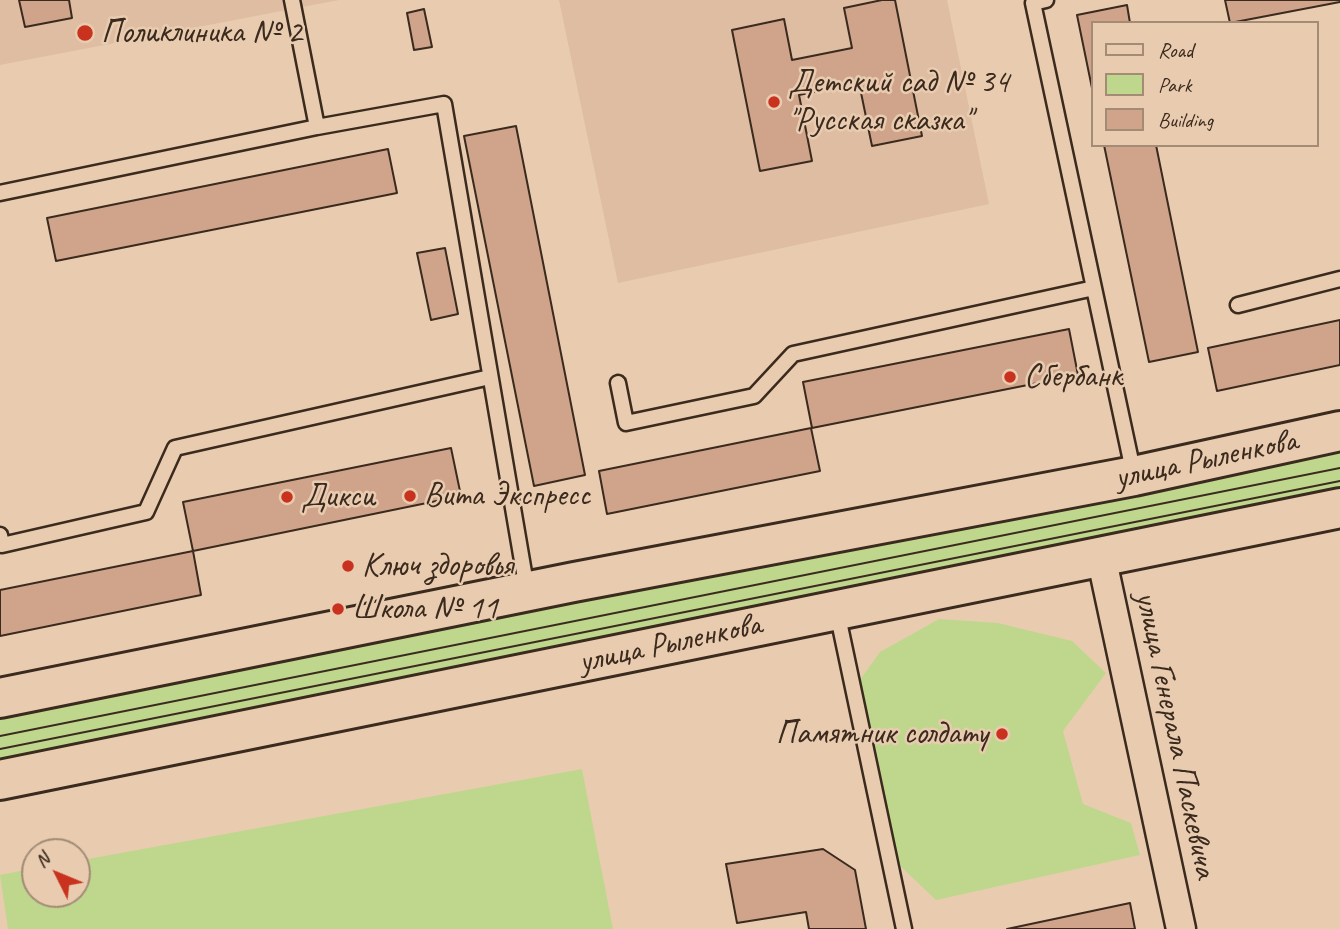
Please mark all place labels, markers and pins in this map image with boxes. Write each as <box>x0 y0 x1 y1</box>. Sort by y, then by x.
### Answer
place label: Поликлиника № 2 <box>101 13 302 53</box>
marker: Поликлиника № 2 <box>75 23 95 43</box>
place label: Детский сад № 34 "Русская сказка" <box>788 63 1009 141</box>
marker: Детский сад № 34 "Русская сказка" <box>766 94 782 110</box>
place label: Сбербанк <box>1024 357 1122 397</box>
marker: Сбербанк <box>1002 369 1018 385</box>
place label: Вита Экспресс <box>424 476 590 516</box>
place label: Дикси <box>301 477 375 517</box>
marker: Вита Экспресс <box>402 488 418 504</box>
marker: Дикси <box>279 489 295 505</box>
place label: Ключ здоровья <box>362 546 513 586</box>
marker: Ключ здоровья <box>340 558 356 574</box>
place label: Школа № 11 <box>352 589 498 629</box>
marker: Школа № 11 <box>330 601 346 617</box>
place label: Памятник солдату <box>776 714 988 754</box>
marker: Памятник солдату <box>994 726 1010 742</box>

